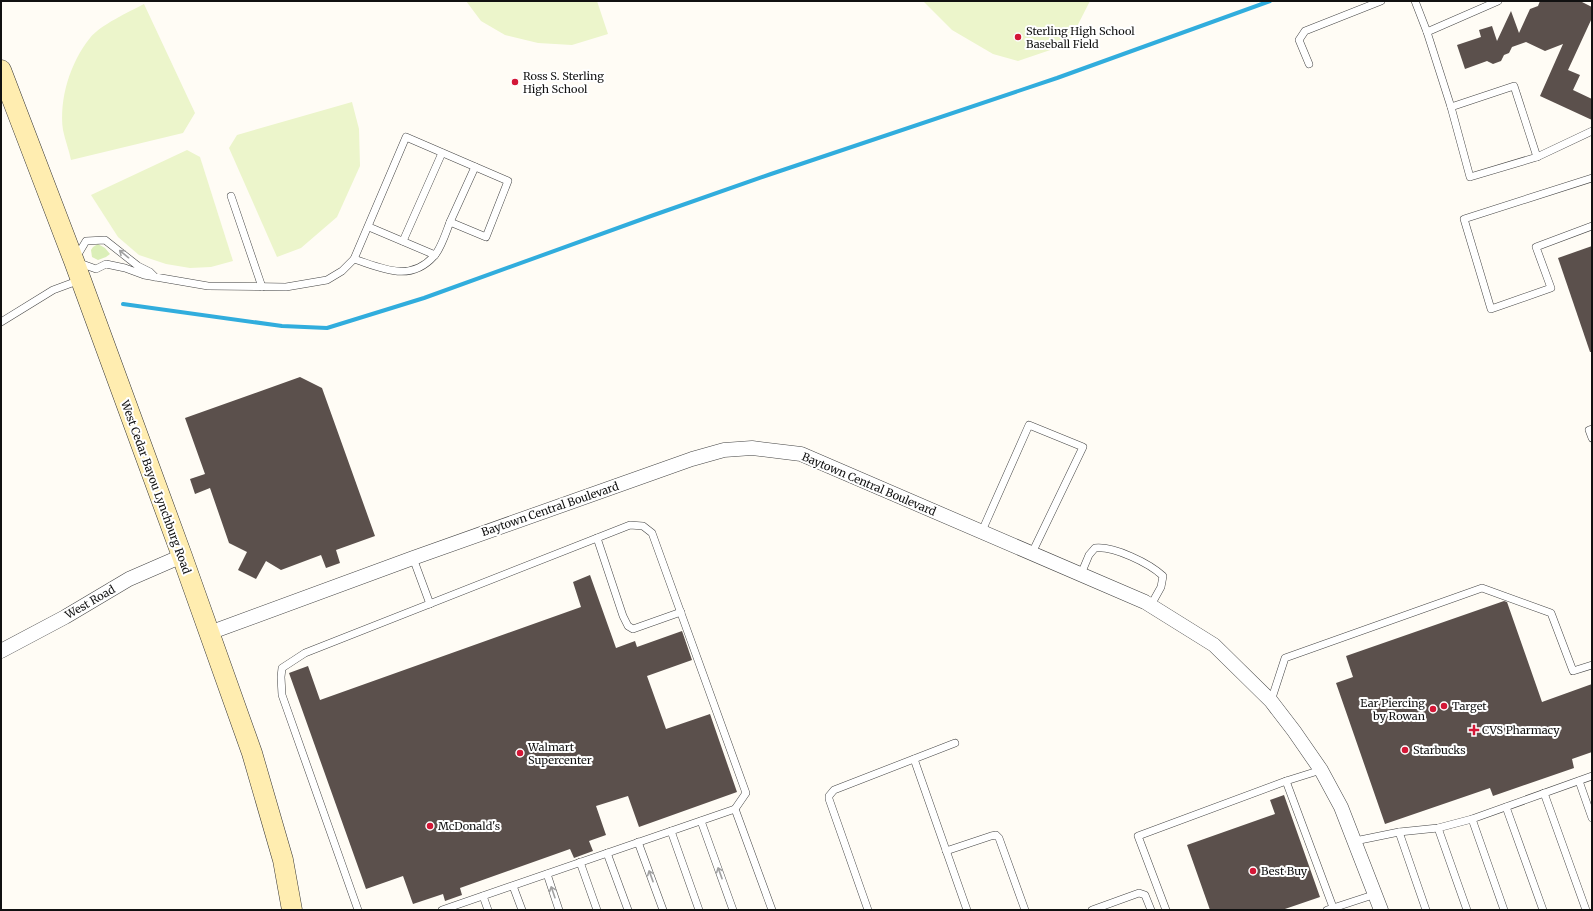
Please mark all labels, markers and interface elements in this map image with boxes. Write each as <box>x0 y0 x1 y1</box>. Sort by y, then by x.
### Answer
place label: Sterling High School Baseball Field <box>1026 24 1135 51</box>
marker: Sterling High School Baseball Field <box>1013 32 1023 42</box>
place label: Ross S. Sterling High School <box>523 69 604 96</box>
marker: Ross S. Sterling High School <box>510 77 520 87</box>
one-way arrow <box>118 250 129 259</box>
street label: West Cedar Bayou Lynchburg Road <box>118 397 194 576</box>
street label: Baytown Central Boulevard <box>800 449 938 519</box>
street label: Baytown Central Boulevard <box>480 479 621 539</box>
street label: West Road <box>62 582 118 622</box>
place label: Ear Piercing by Rowan <box>1360 696 1426 723</box>
place label: Target <box>1452 699 1487 713</box>
marker: Target <box>1439 701 1449 711</box>
marker: Ear Piercing by Rowan <box>1428 704 1438 714</box>
place label: CVS Pharmacy <box>1482 723 1560 737</box>
marker: CVS Pharmacy <box>1469 725 1479 735</box>
place label: Walmart Supercenter <box>527 740 592 767</box>
place label: Starbucks <box>1413 743 1466 757</box>
marker: Starbucks <box>1400 745 1410 755</box>
marker: Walmart Supercenter <box>515 748 525 758</box>
place label: McDonald's <box>438 819 500 833</box>
marker: McDonald's <box>425 821 435 831</box>
place label: Best Buy <box>1261 864 1308 878</box>
marker: Best Buy <box>1248 866 1258 876</box>
one-way arrow <box>716 868 724 880</box>
one-way arrow <box>646 871 654 883</box>
one-way arrow <box>549 886 556 899</box>

